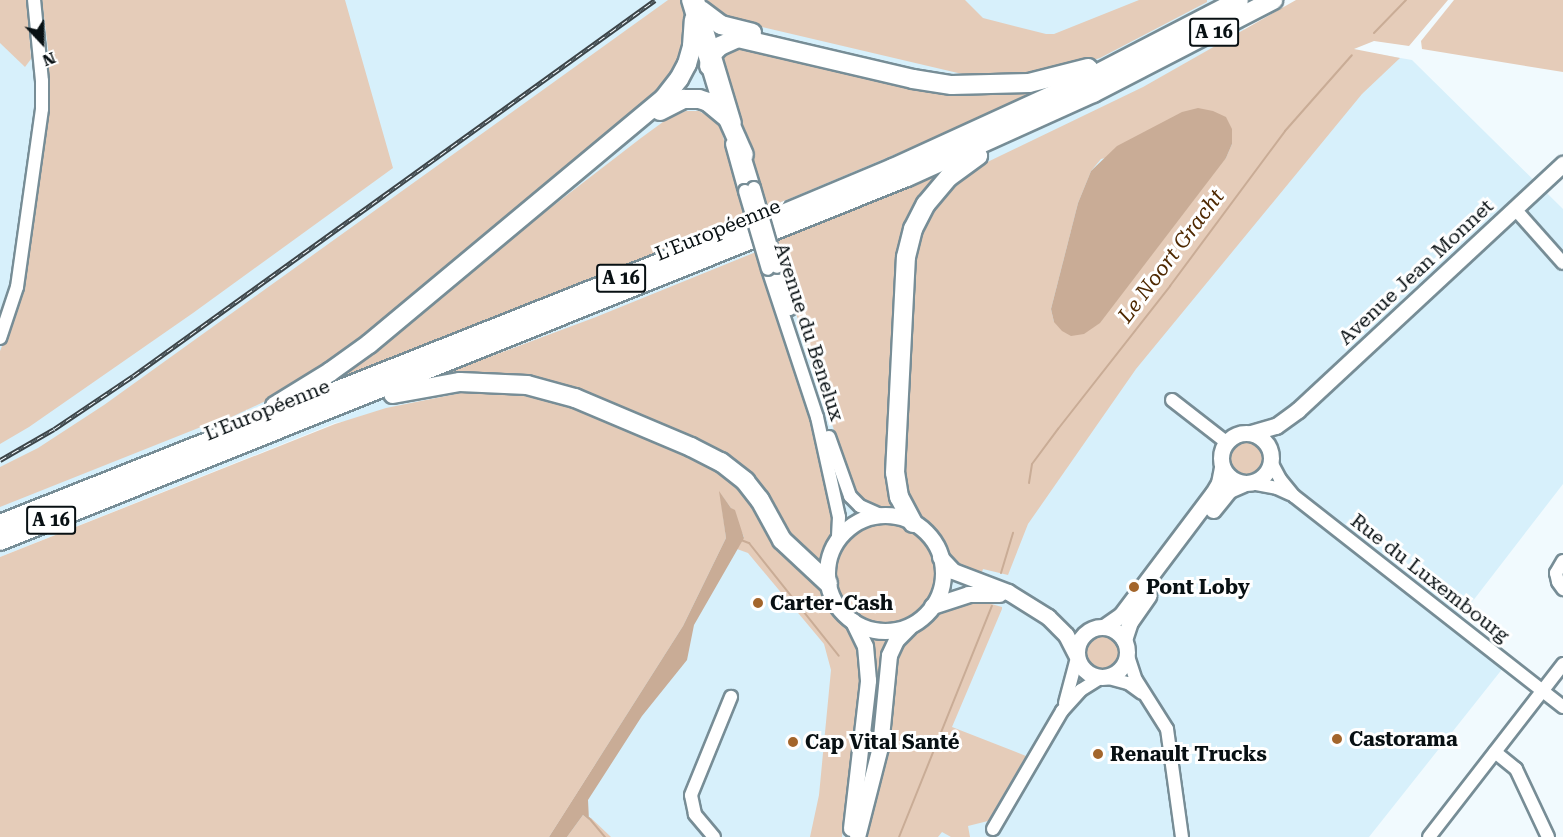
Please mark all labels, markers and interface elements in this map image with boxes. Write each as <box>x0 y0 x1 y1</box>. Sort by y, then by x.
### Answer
north arrow <box>12 12 72 72</box>
road number: A 16 <box>1188 17 1240 47</box>
text: N <box>40 48 58 70</box>
water label: Le Noort Gracht <box>1113 184 1229 328</box>
street label: L'Européenne <box>652 194 784 266</box>
street label: Avenue Jean Monnet <box>1334 194 1498 350</box>
street label: Avenue du Benelux <box>769 240 849 424</box>
road number: A 16 <box>596 263 646 293</box>
street label: L'Européenne <box>201 374 333 446</box>
road number: A 16 <box>26 505 76 535</box>
street label: Rue du Luxembourg <box>1346 509 1514 647</box>
place label: Pont Loby <box>1146 575 1250 599</box>
marker: Pont Loby <box>1127 580 1141 594</box>
place label: Carter-Cash <box>770 591 893 615</box>
marker: Carter-Cash <box>751 596 765 610</box>
place label: Castorama <box>1349 727 1458 751</box>
place label: Cap Vital Santé <box>805 730 959 754</box>
marker: Castorama <box>1330 732 1344 746</box>
marker: Cap Vital Santé <box>786 735 800 749</box>
place label: Renault Trucks <box>1110 742 1267 766</box>
marker: Renault Trucks <box>1091 747 1105 761</box>

